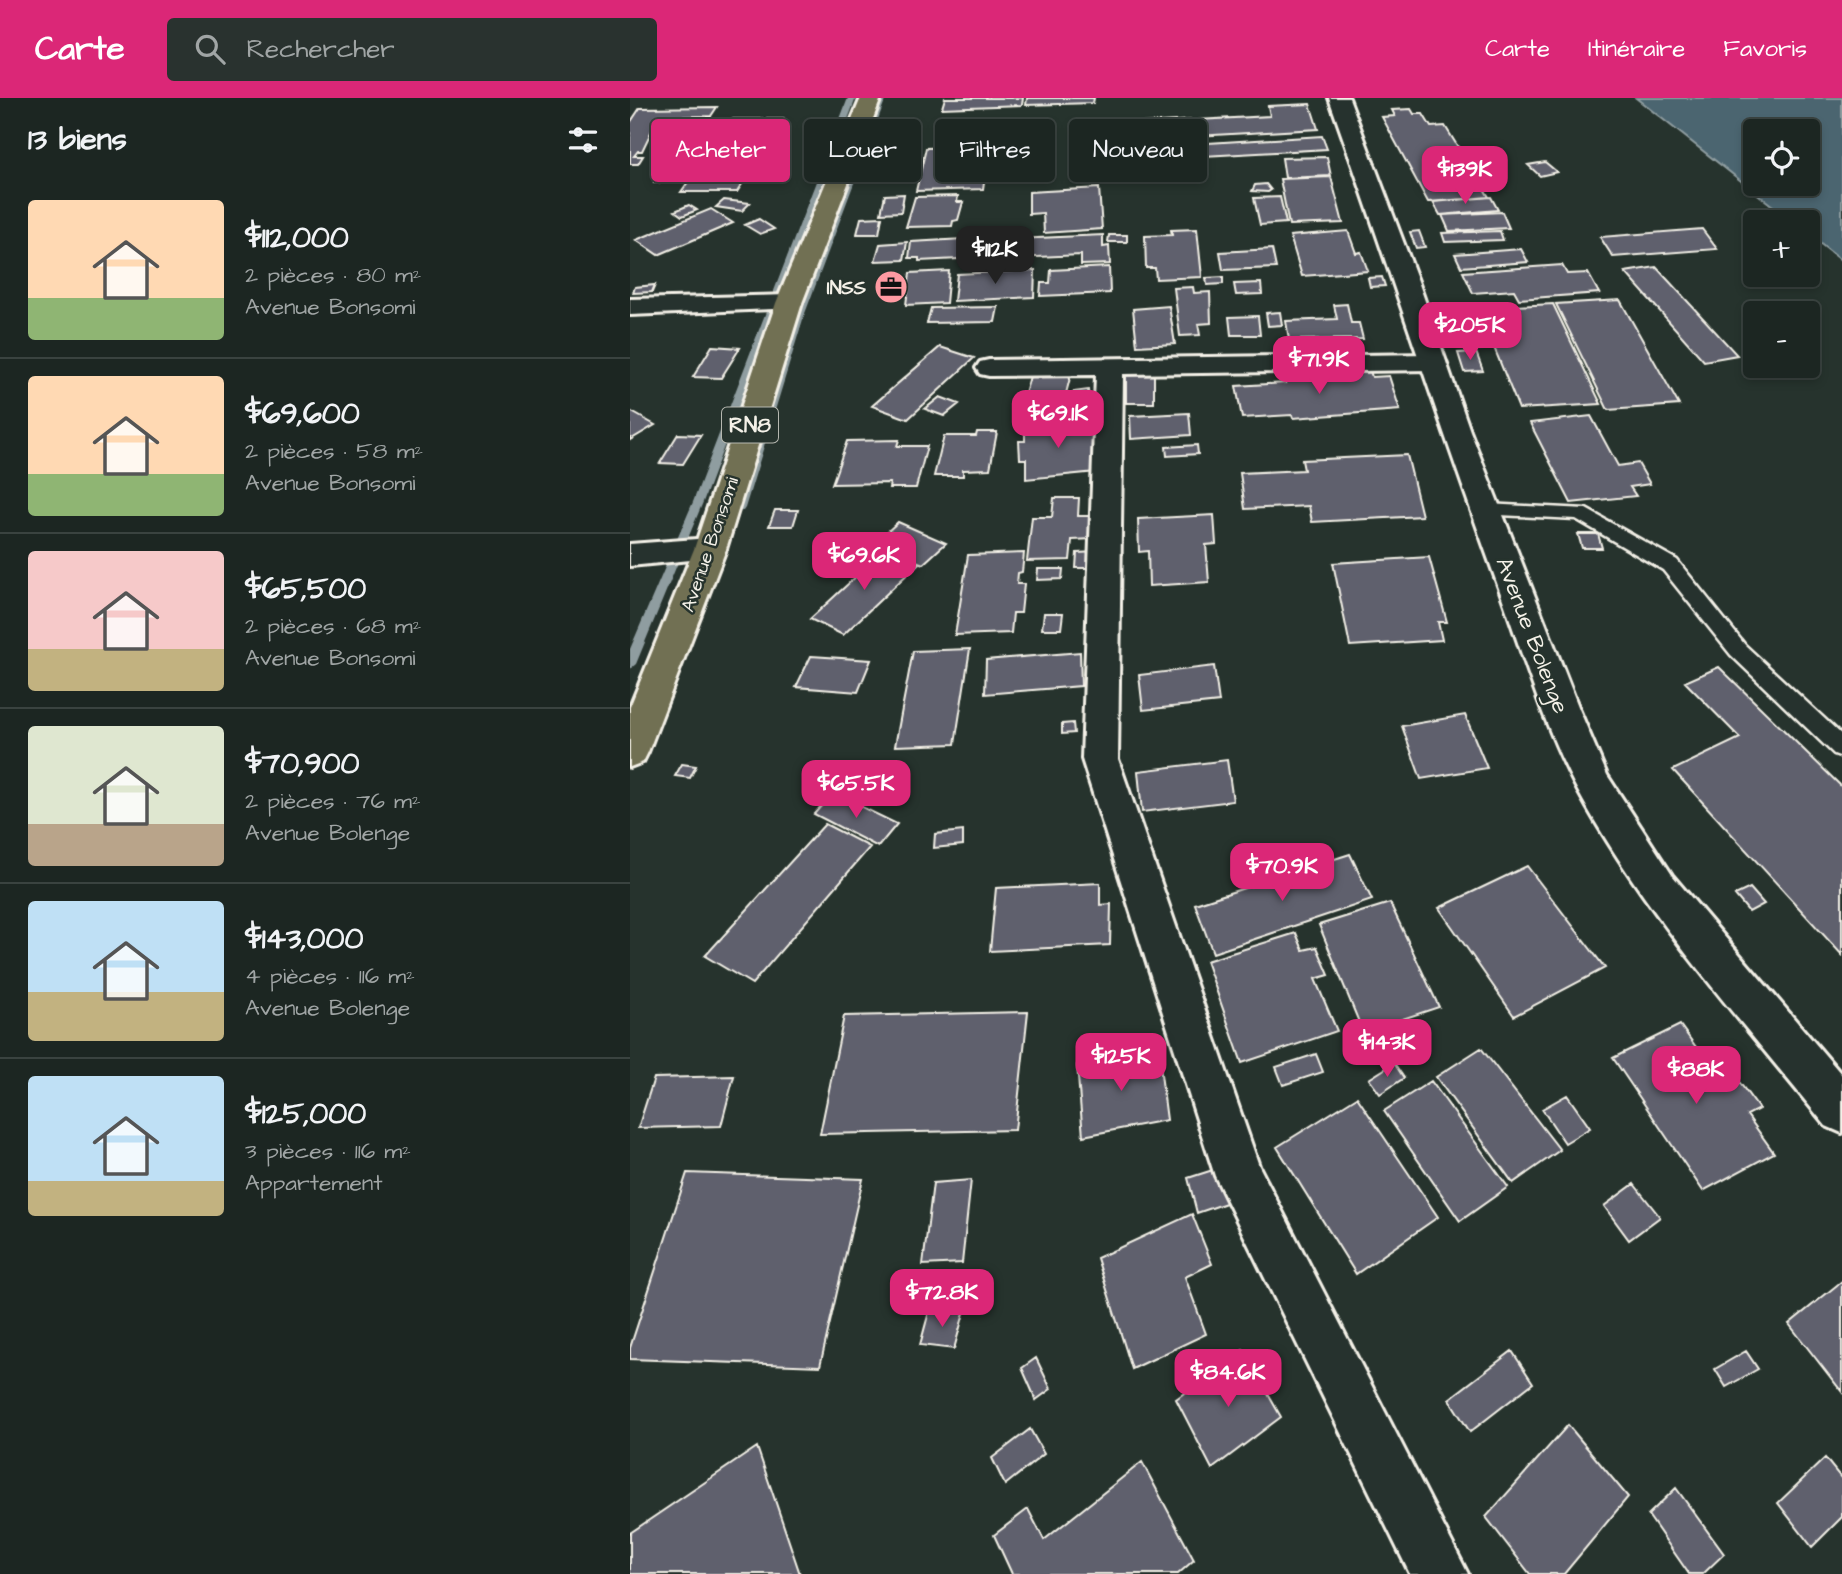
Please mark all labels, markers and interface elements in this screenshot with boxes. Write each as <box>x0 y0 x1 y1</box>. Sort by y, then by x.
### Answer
search box <box>167 18 657 81</box>
text: Carte <box>35 26 125 72</box>
icon: search <box>191 30 229 68</box>
text: Rechercher <box>247 31 395 67</box>
text: Carte <box>1485 32 1550 66</box>
text: Itinéraire <box>1588 32 1685 66</box>
text: Favoris <box>1723 32 1807 66</box>
text: 13 biens <box>28 119 127 161</box>
chip: Acheter <box>651 119 790 182</box>
chip: Louer <box>804 119 921 182</box>
chip: Filtres <box>935 119 1055 182</box>
chip: Nouveau <box>1069 119 1207 182</box>
map controls <box>1743 119 1820 378</box>
button: locate <box>1743 119 1820 196</box>
icon: filters <box>564 121 602 159</box>
pin: $139K <box>1416 146 1514 206</box>
text: $139K <box>1438 153 1492 185</box>
button: + <box>1743 210 1820 287</box>
text: $112,000 <box>245 217 349 259</box>
pin: $112K <box>946 226 1044 286</box>
icon: home <box>84 228 168 312</box>
text: $112K <box>972 233 1018 265</box>
text: 2 pièces · 80 m² <box>245 259 421 291</box>
office icon: INSS <box>872 268 910 306</box>
place label: INSS <box>827 275 866 302</box>
text: Avenue Bonsomi <box>245 291 416 323</box>
button: − <box>1743 301 1820 378</box>
pin: $205K <box>1421 302 1519 362</box>
text: $205K <box>1435 309 1505 341</box>
pin: $71.9K <box>1262 336 1376 396</box>
text: $71.9K <box>1289 343 1349 375</box>
pin: $69.1K <box>1001 390 1115 450</box>
text: $69,600 <box>245 393 360 435</box>
text: $69.1K <box>1028 397 1088 429</box>
icon: home <box>84 404 168 488</box>
road number: RN8 <box>722 408 778 442</box>
text: 2 pièces · 58 m² <box>245 435 423 467</box>
text: Avenue Bonsomi <box>245 467 416 499</box>
street label: Avenue Bonsomi <box>675 473 746 616</box>
pin: $69.6K <box>807 532 921 592</box>
text: $69.6K <box>828 539 900 571</box>
street label: Avenue Bolenge <box>1487 553 1577 719</box>
text: $65,500 <box>245 568 366 610</box>
icon: home <box>84 579 168 663</box>
text: 2 pièces · 68 m² <box>245 610 421 642</box>
text: Avenue Bonsomi <box>245 642 416 674</box>
text: $70,900 <box>245 743 359 785</box>
icon: home <box>84 754 168 838</box>
pin: $65.5K <box>799 760 913 820</box>
text: $65.5K <box>818 767 894 799</box>
text: 2 pièces · 76 m² <box>245 785 421 817</box>
text: Avenue Bolenge <box>245 817 410 849</box>
pin: $70.9K <box>1225 844 1339 903</box>
text: $70.9K <box>1246 850 1318 882</box>
text: $143,000 <box>245 918 363 960</box>
icon: home <box>84 929 168 1013</box>
text: 4 pièces · 116 m² <box>245 960 415 992</box>
text: Avenue Bolenge <box>245 992 410 1024</box>
pin: $143K <box>1338 1020 1436 1079</box>
text: $143K <box>1358 1026 1416 1058</box>
pin: $125K <box>1072 1034 1170 1093</box>
text: $125K <box>1091 1040 1151 1072</box>
pin: $88K <box>1655 1046 1737 1106</box>
text: $88K <box>1668 1053 1724 1085</box>
text: $125,000 <box>245 1093 366 1135</box>
icon: home <box>84 1104 168 1188</box>
text: 3 pièces · 116 m² <box>245 1135 411 1167</box>
text: Appartement <box>245 1167 383 1199</box>
pin: $72.8K <box>885 1270 999 1329</box>
text: $72.8K <box>906 1276 978 1308</box>
pin: $84.6K <box>1171 1350 1285 1409</box>
text: $84.6K <box>1191 1356 1265 1388</box>

